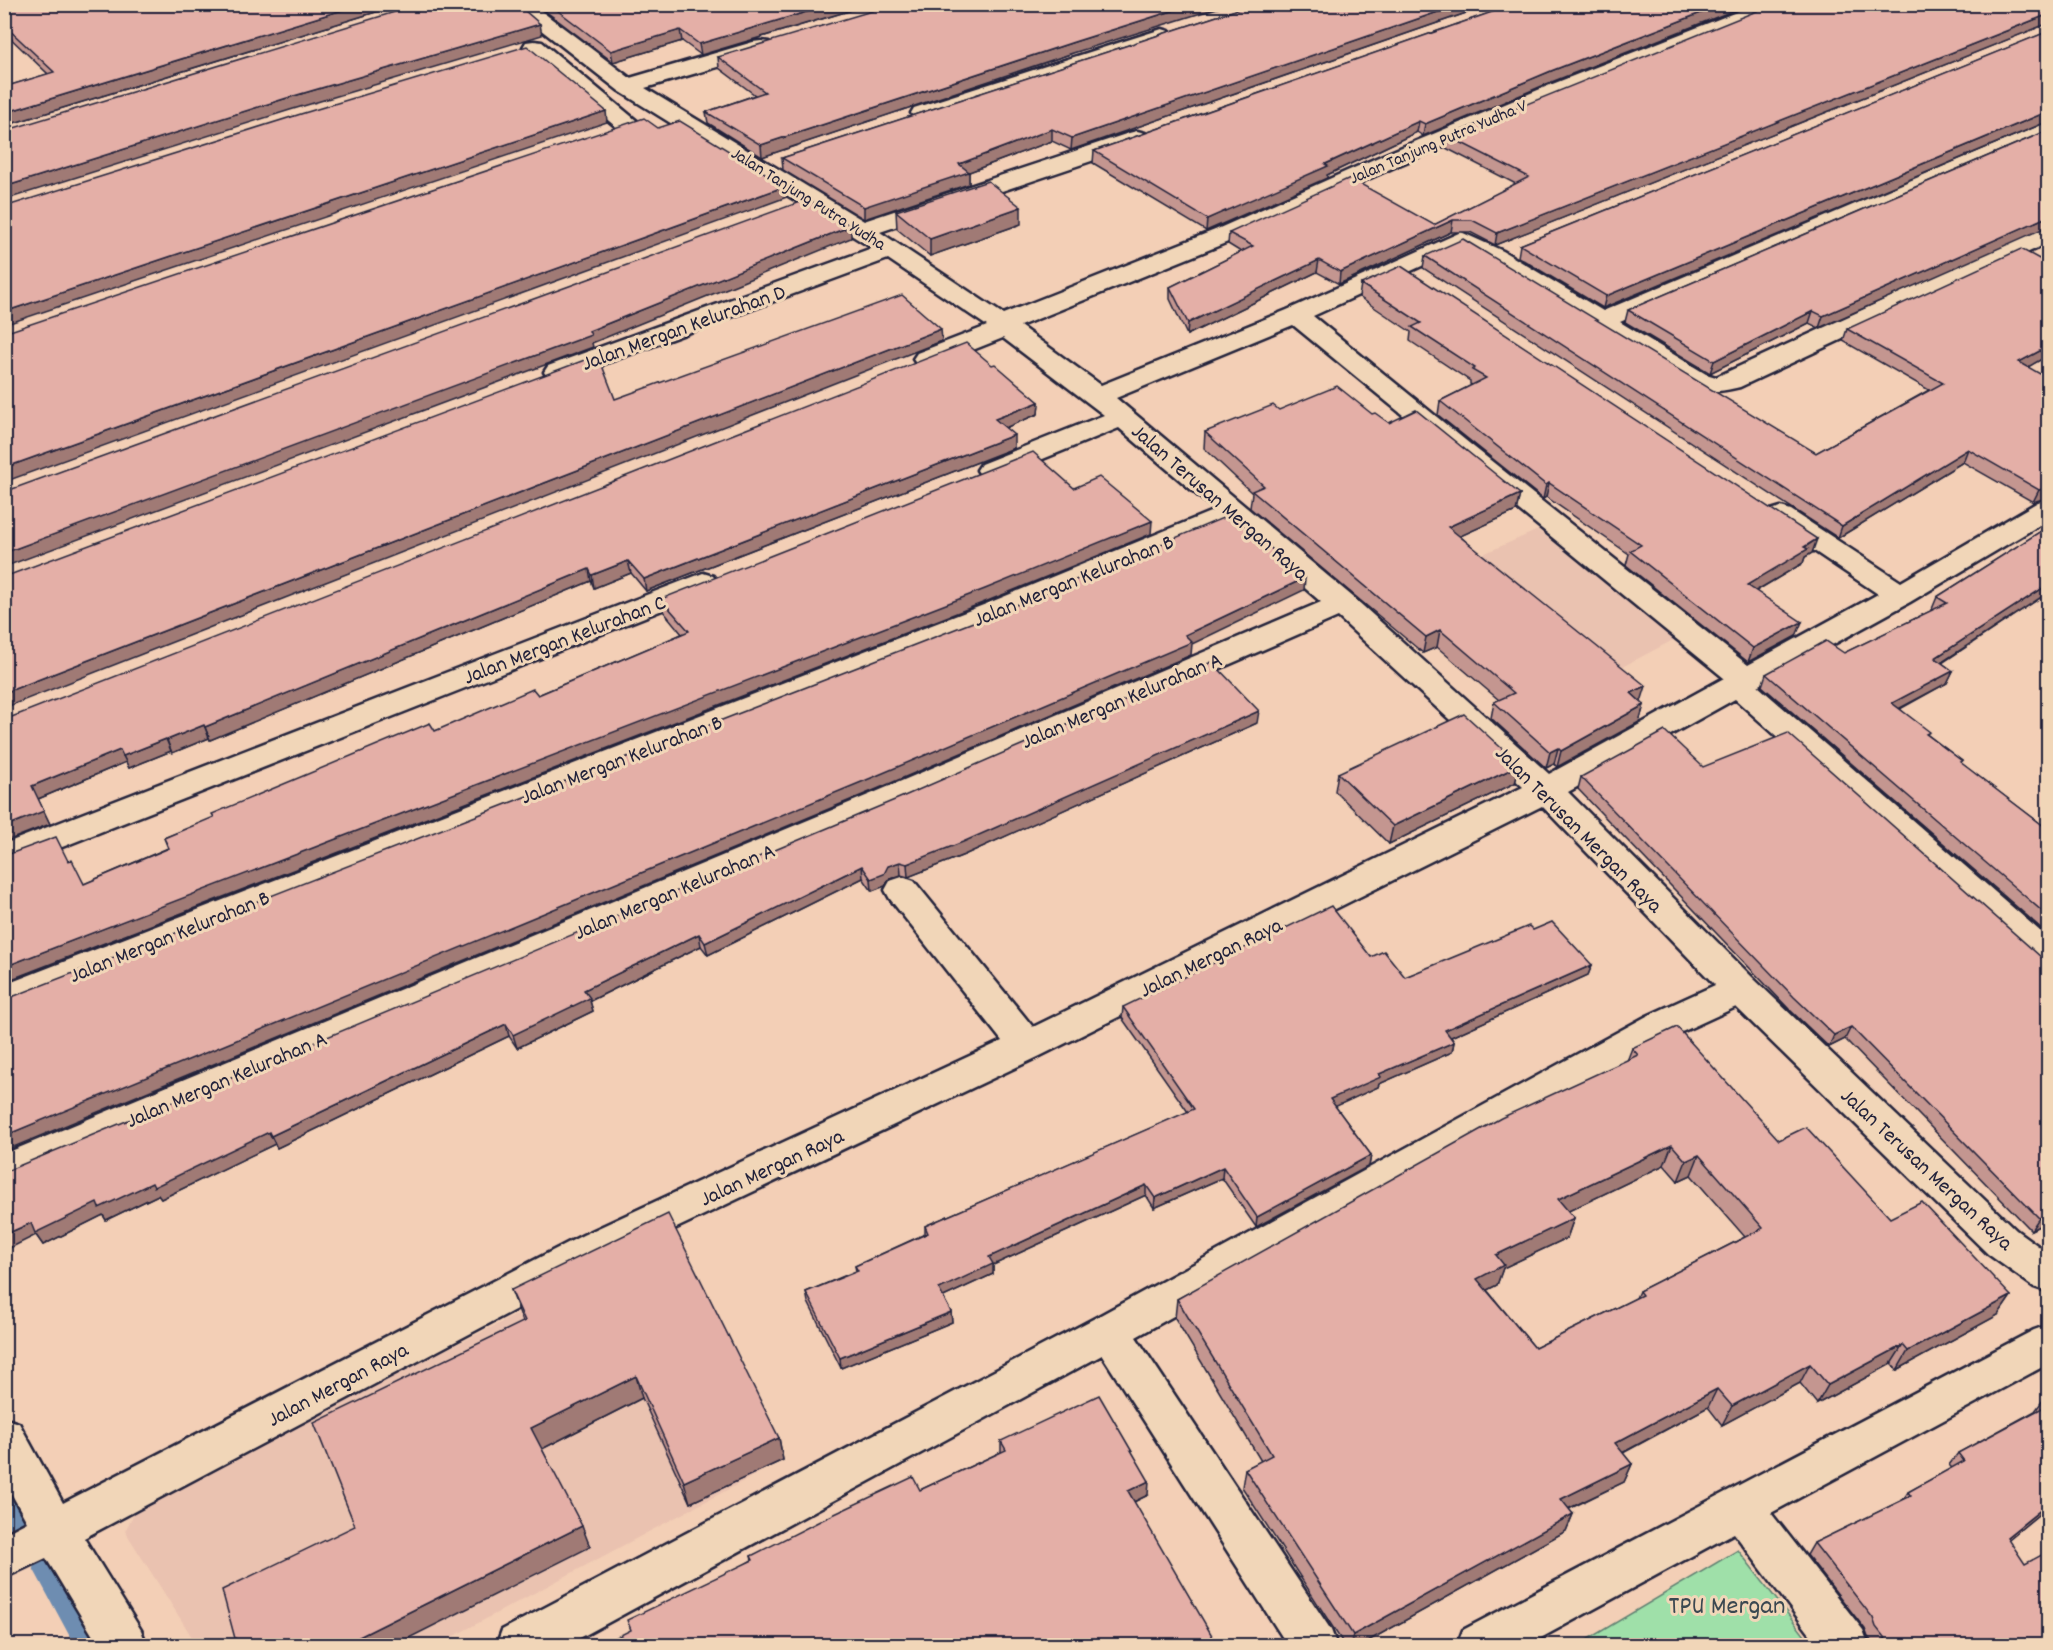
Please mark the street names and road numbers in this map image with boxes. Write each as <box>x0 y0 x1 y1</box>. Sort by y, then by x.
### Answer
street label: Jalan Tanjung Putra Yudha V <box>1346 94 1532 192</box>
street label: Jalan Tanjung Putra Yudha <box>725 142 890 258</box>
street label: Jalan Mergan Kelurahan D <box>578 278 791 381</box>
street label: Jalan Terusan Mergan Raya <box>1123 418 1315 590</box>
street label: Jalan Mergan Kelurahan B <box>969 528 1179 637</box>
street label: Jalan Mergan Kelurahan C <box>460 588 671 694</box>
street label: Jalan Mergan Kelurahan A <box>1017 646 1228 759</box>
street label: Jalan Mergan Kelurahan B <box>517 708 728 814</box>
street label: Jalan Terusan Mergan Raya <box>1487 740 1669 922</box>
street label: Jalan Mergan Kelurahan A <box>570 837 781 950</box>
street label: Jalan Mergan Kelurahan B <box>65 884 275 993</box>
street label: Jalan Mergan Raya <box>1135 911 1289 1007</box>
street label: Jalan Mergan Kelurahan A <box>122 1025 333 1138</box>
street label: Jalan Terusan Mergan Raya <box>1832 1082 2019 1259</box>
street label: Jalan Mergan Raya <box>696 1122 850 1216</box>
street label: Jalan Mergan Raya <box>263 1336 415 1436</box>

